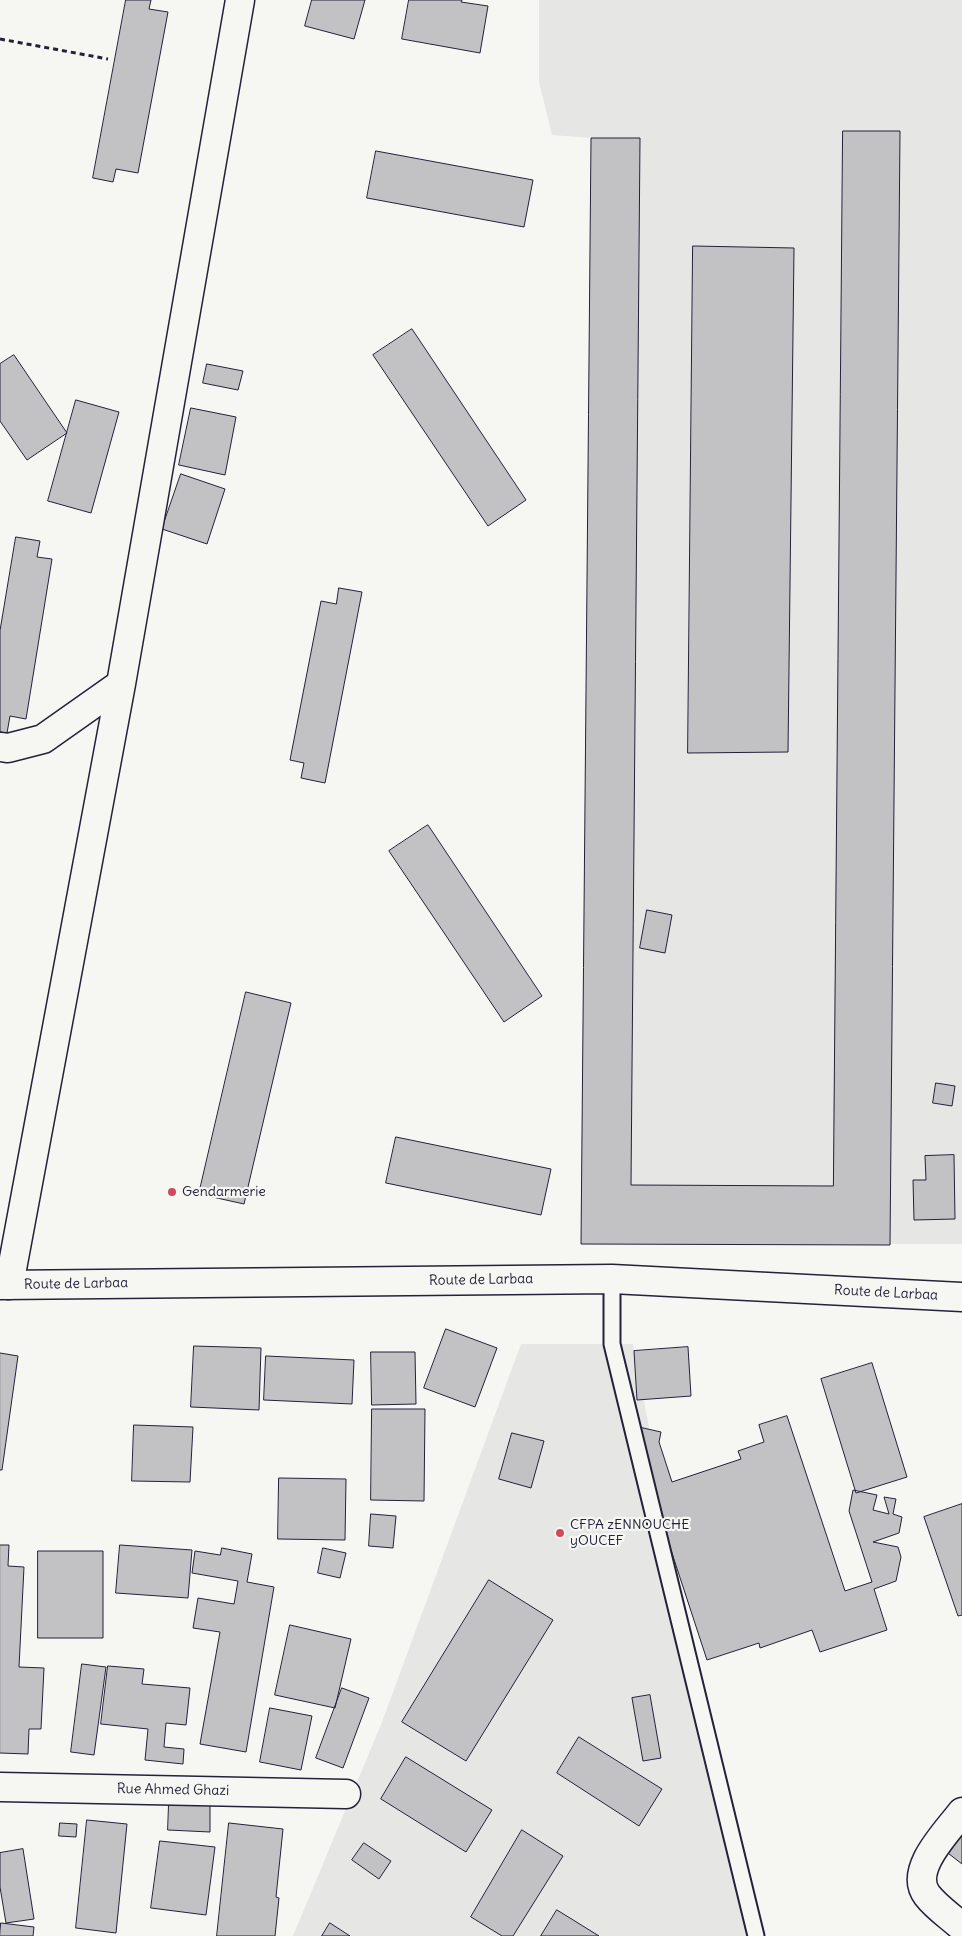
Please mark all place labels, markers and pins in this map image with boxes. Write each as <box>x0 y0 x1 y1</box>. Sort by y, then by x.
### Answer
place label: Gendarmerie <box>182 1184 266 1200</box>
marker: Gendarmerie <box>166 1186 178 1198</box>
place label: CFPA zENNOUCHE yOUCEF <box>570 1517 689 1550</box>
marker: CFPA zENNOUCHE yOUCEF <box>554 1527 566 1539</box>

